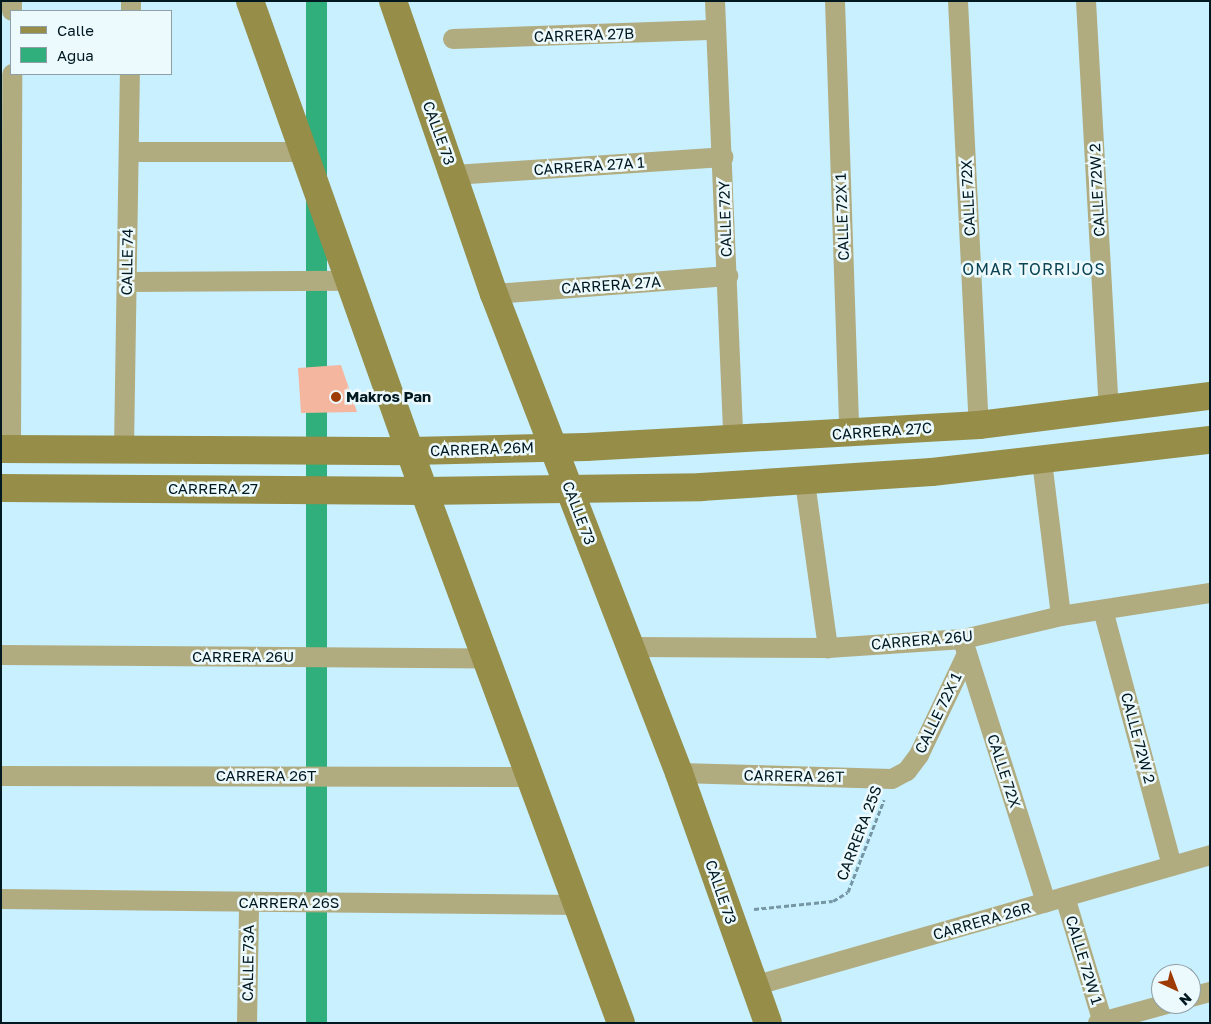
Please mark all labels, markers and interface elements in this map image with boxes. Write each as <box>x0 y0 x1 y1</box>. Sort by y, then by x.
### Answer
legend <box>10 10 172 75</box>
text: Calle <box>57 21 94 39</box>
street label: CARRERA 27B <box>534 24 634 46</box>
text: Agua <box>57 46 94 64</box>
street label: CALLE 73 <box>419 99 459 167</box>
street label: CALLE 72W 2 <box>1086 143 1108 237</box>
street label: CARRERA 27A 1 <box>533 153 645 179</box>
street label: CALLE 72X <box>957 159 979 237</box>
street label: CALLE 72X 1 <box>831 173 853 261</box>
street label: CALLE 72Y <box>715 181 735 257</box>
street label: CALLE 74 <box>117 228 137 296</box>
district label: OMAR TORRIJOS <box>961 259 1107 279</box>
street label: CARRERA 27A <box>560 273 662 297</box>
place label: Makros Pan <box>346 388 431 406</box>
marker: Makros Pan <box>330 391 342 403</box>
street label: CARRERA 27C <box>831 419 933 443</box>
street label: CARRERA 26M <box>430 438 534 460</box>
street label: CALLE 73 <box>559 479 599 547</box>
street label: CARRERA 27 <box>168 480 258 498</box>
street label: CARRERA 26U <box>870 627 974 653</box>
street label: CARRERA 26U <box>192 648 294 666</box>
street label: CALLE 72X 1 <box>911 670 965 756</box>
street label: CALLE 72W 2 <box>1117 691 1159 785</box>
street label: CALLE 72X <box>984 732 1024 810</box>
street label: CARRERA 26T <box>744 766 844 786</box>
street label: CARRERA 26T <box>216 767 316 785</box>
street label: CARRERA 25S <box>833 783 885 883</box>
street label: CALLE 73 <box>702 858 740 926</box>
street label: CARRERA 26S <box>239 894 339 912</box>
street label: CARRERA 26R <box>931 898 1033 944</box>
street label: CALLE 72W 1 <box>1062 913 1106 1007</box>
street label: CALLE 73A <box>238 924 258 1002</box>
north arrow <box>1151 964 1201 1014</box>
text: N <box>1176 990 1196 1009</box>

